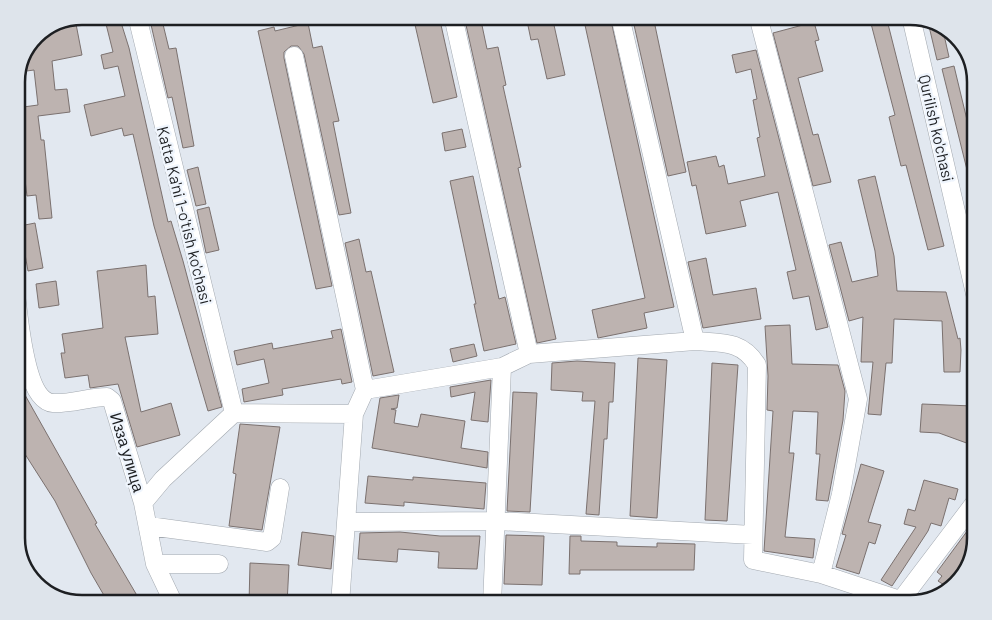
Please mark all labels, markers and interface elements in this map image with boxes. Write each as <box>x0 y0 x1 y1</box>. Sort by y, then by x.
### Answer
street label: Qurilish ko'chasi <box>915 73 959 183</box>
street label: Katta Ka'ni 1-o'tish ko'chasi <box>154 124 216 306</box>
street label: Изза улица <box>107 410 149 494</box>

